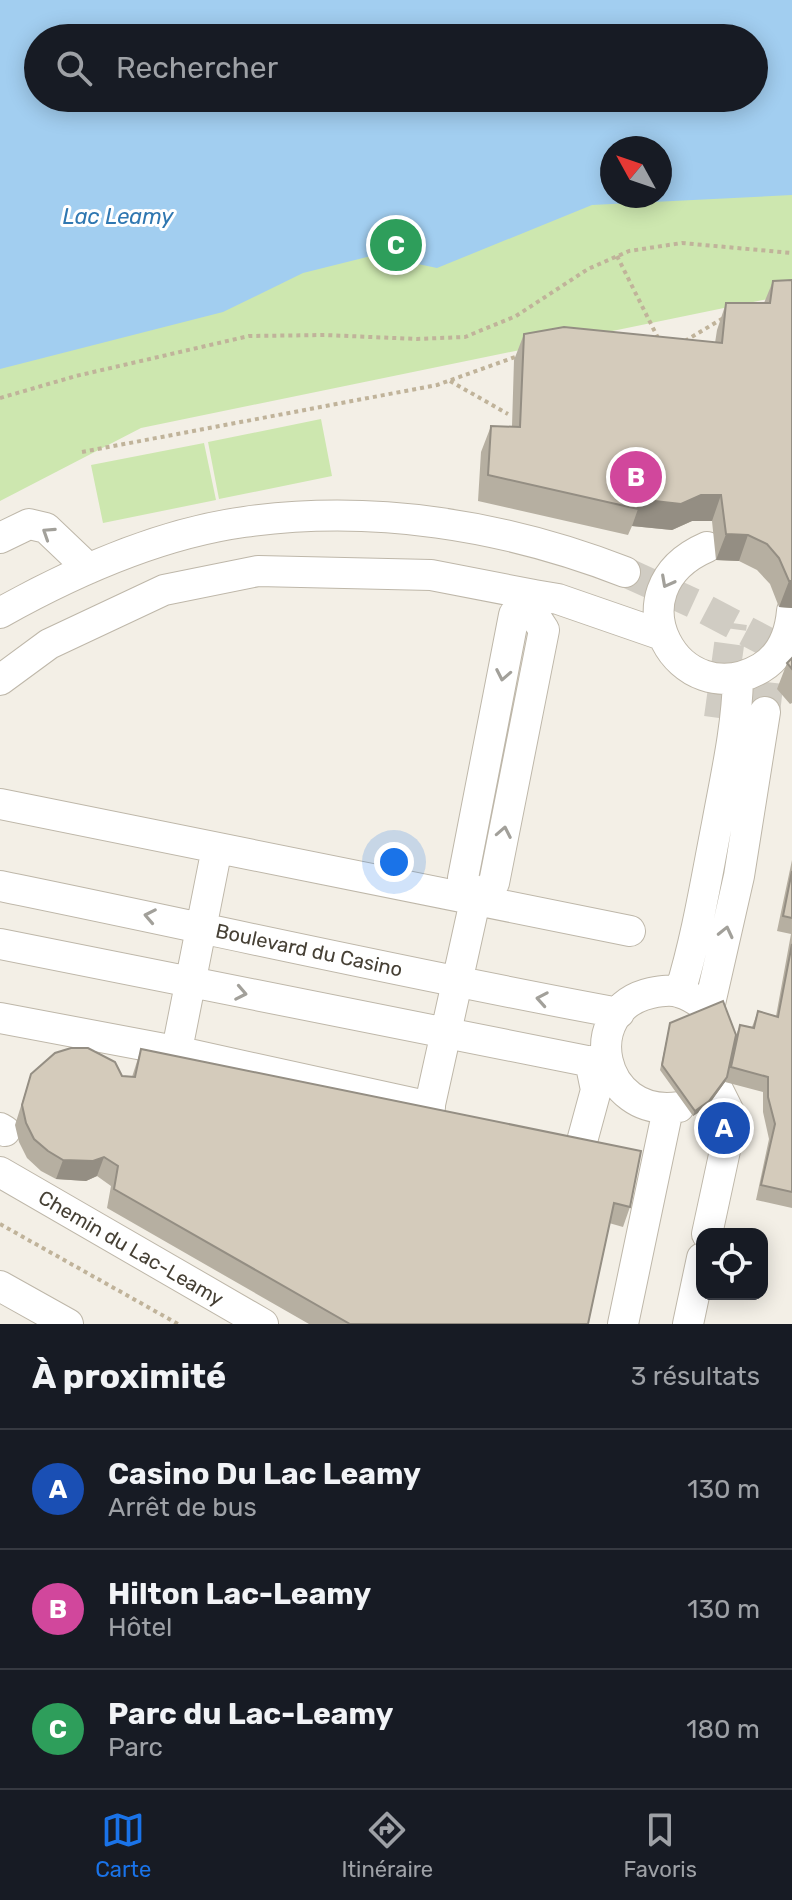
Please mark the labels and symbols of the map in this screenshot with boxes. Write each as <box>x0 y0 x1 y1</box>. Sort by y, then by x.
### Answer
north arrow <box>600 136 672 208</box>
water label: Lac Leamy <box>62 203 174 230</box>
pin: C <box>370 215 422 275</box>
pin: B <box>610 447 662 507</box>
one-way arrow <box>42 528 57 543</box>
one-way arrow <box>662 574 677 588</box>
one-way arrow <box>495 668 512 681</box>
one-way arrow <box>495 826 512 840</box>
your location <box>374 842 414 882</box>
one-way arrow <box>144 909 157 926</box>
street label: Boulevard du Casino <box>213 918 405 982</box>
one-way arrow <box>717 926 734 939</box>
one-way arrow <box>234 984 247 1001</box>
one-way arrow <box>535 991 549 1008</box>
pin: A <box>698 1098 750 1158</box>
street label: Chemin du Lac-Leamy <box>34 1185 228 1311</box>

